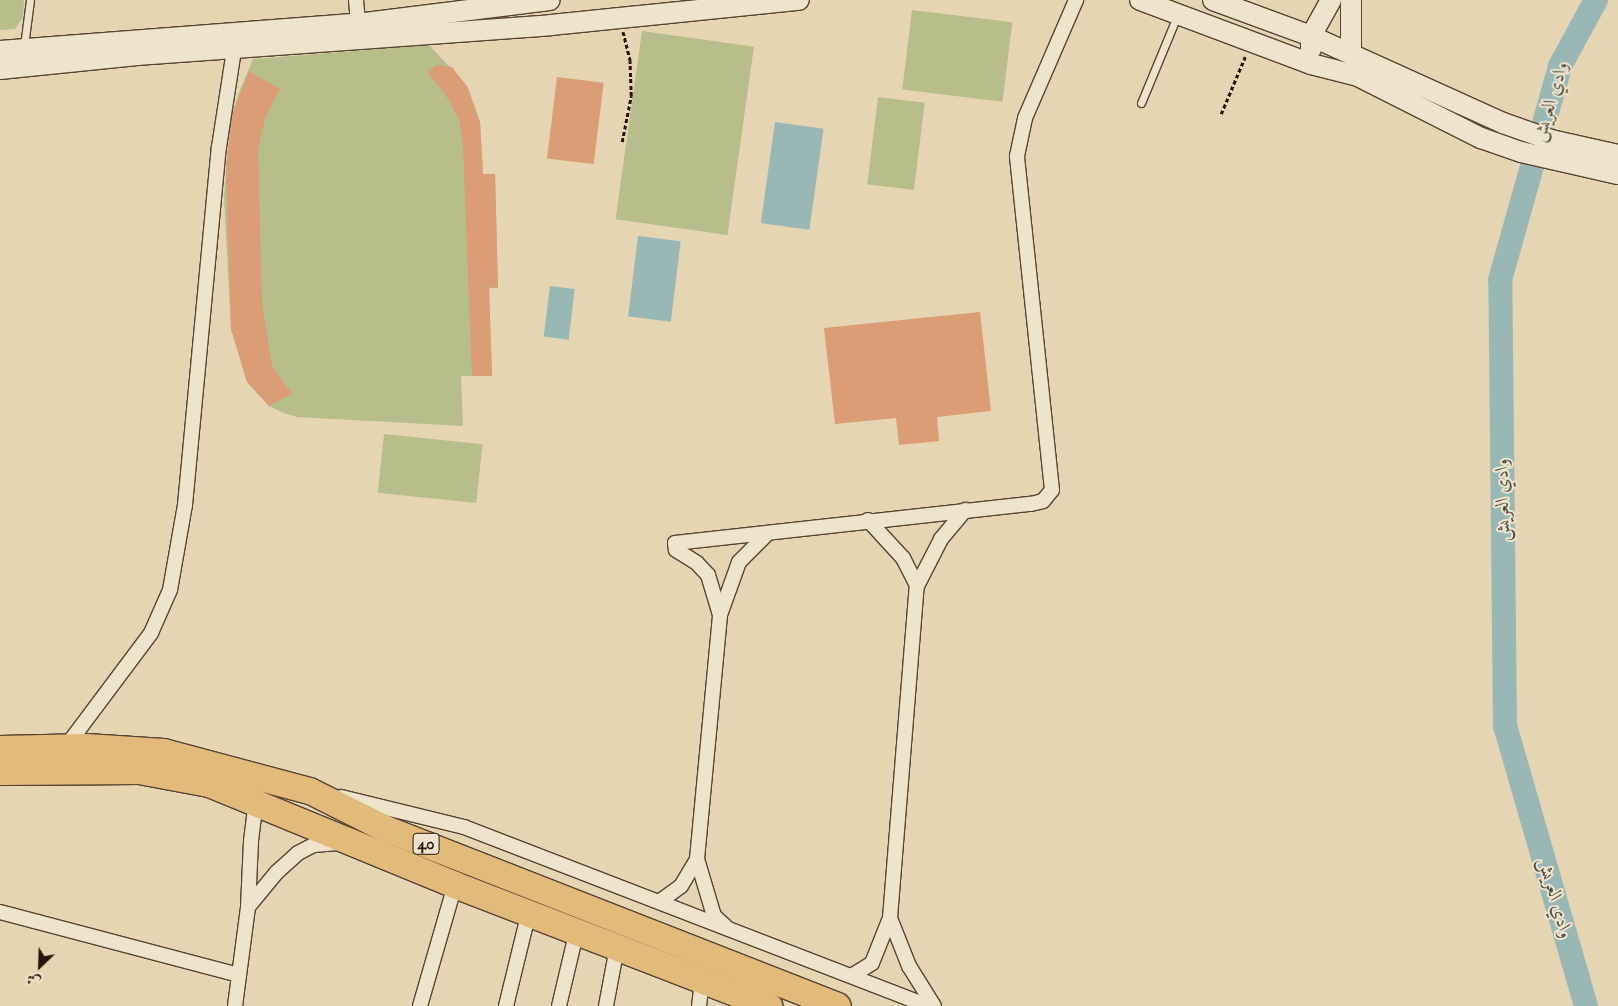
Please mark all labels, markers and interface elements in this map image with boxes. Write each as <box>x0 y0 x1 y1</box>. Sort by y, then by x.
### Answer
water label: وادي العريش <box>1528 59 1574 145</box>
water label: وادي العريش <box>1491 458 1515 542</box>
road number: 40 <box>412 831 440 858</box>
water label: وادي العريش <box>1533 855 1577 941</box>
north arrow <box>15 941 65 991</box>
text: ش <box>24 970 44 991</box>

